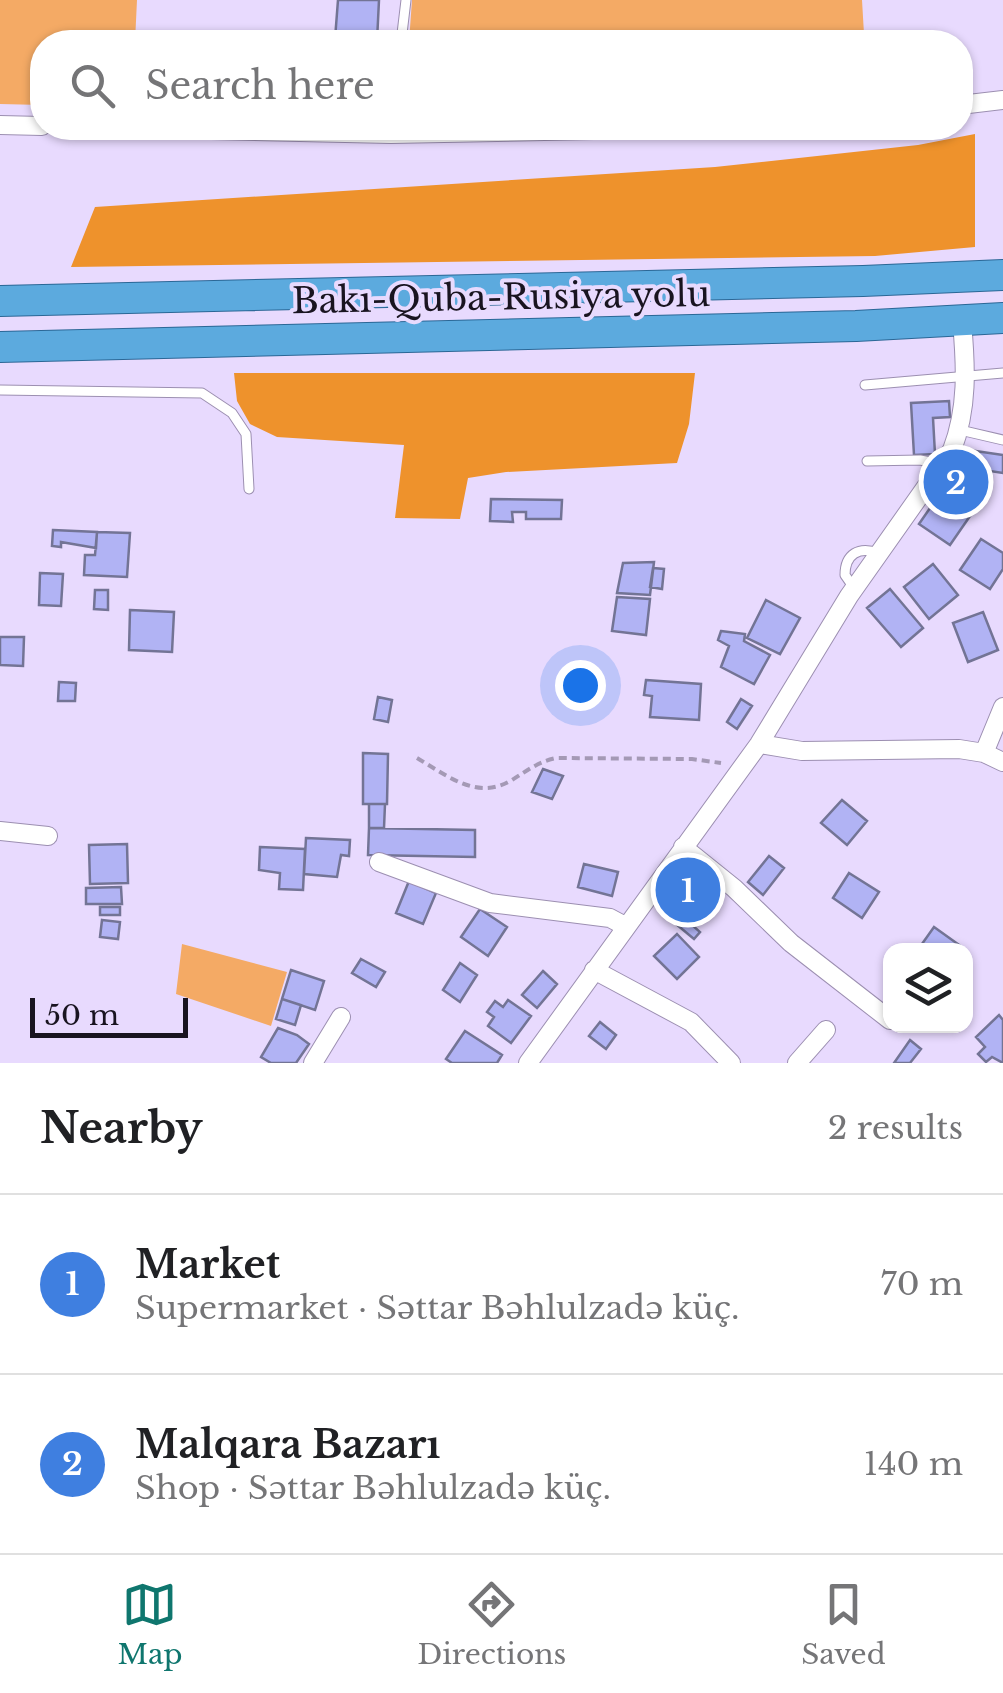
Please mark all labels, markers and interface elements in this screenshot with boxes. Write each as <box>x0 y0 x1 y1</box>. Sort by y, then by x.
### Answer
search box <box>30 30 973 140</box>
icon: search <box>65 58 120 113</box>
text: Search here <box>145 62 375 109</box>
street label: Bakı-Quba-Rusiya yolu <box>291 272 711 322</box>
pin: 2 <box>924 444 988 520</box>
your location <box>555 660 606 711</box>
pin: 1 <box>656 852 720 928</box>
map controls <box>883 943 973 1033</box>
button: layers <box>883 943 973 1033</box>
scale bar <box>30 993 188 1038</box>
text: 50 m <box>45 998 119 1033</box>
text: Nearby <box>40 1102 203 1154</box>
text: 2 results <box>828 1108 963 1148</box>
text: Market <box>135 1241 280 1288</box>
text: 1 <box>66 1264 79 1304</box>
text: 70 m <box>881 1264 963 1304</box>
text: Supermarket · Səttar Bəhlulzadə küç. <box>135 1288 739 1328</box>
text: Malqara Bazarı <box>135 1421 440 1468</box>
text: 2 <box>62 1444 83 1484</box>
text: 140 m <box>864 1444 963 1484</box>
text: Shop · Səttar Bəhlulzadə küç. <box>135 1468 611 1508</box>
tab: Map <box>117 1577 182 1672</box>
tab: Directions <box>417 1577 566 1672</box>
tab: Saved <box>801 1577 886 1672</box>

